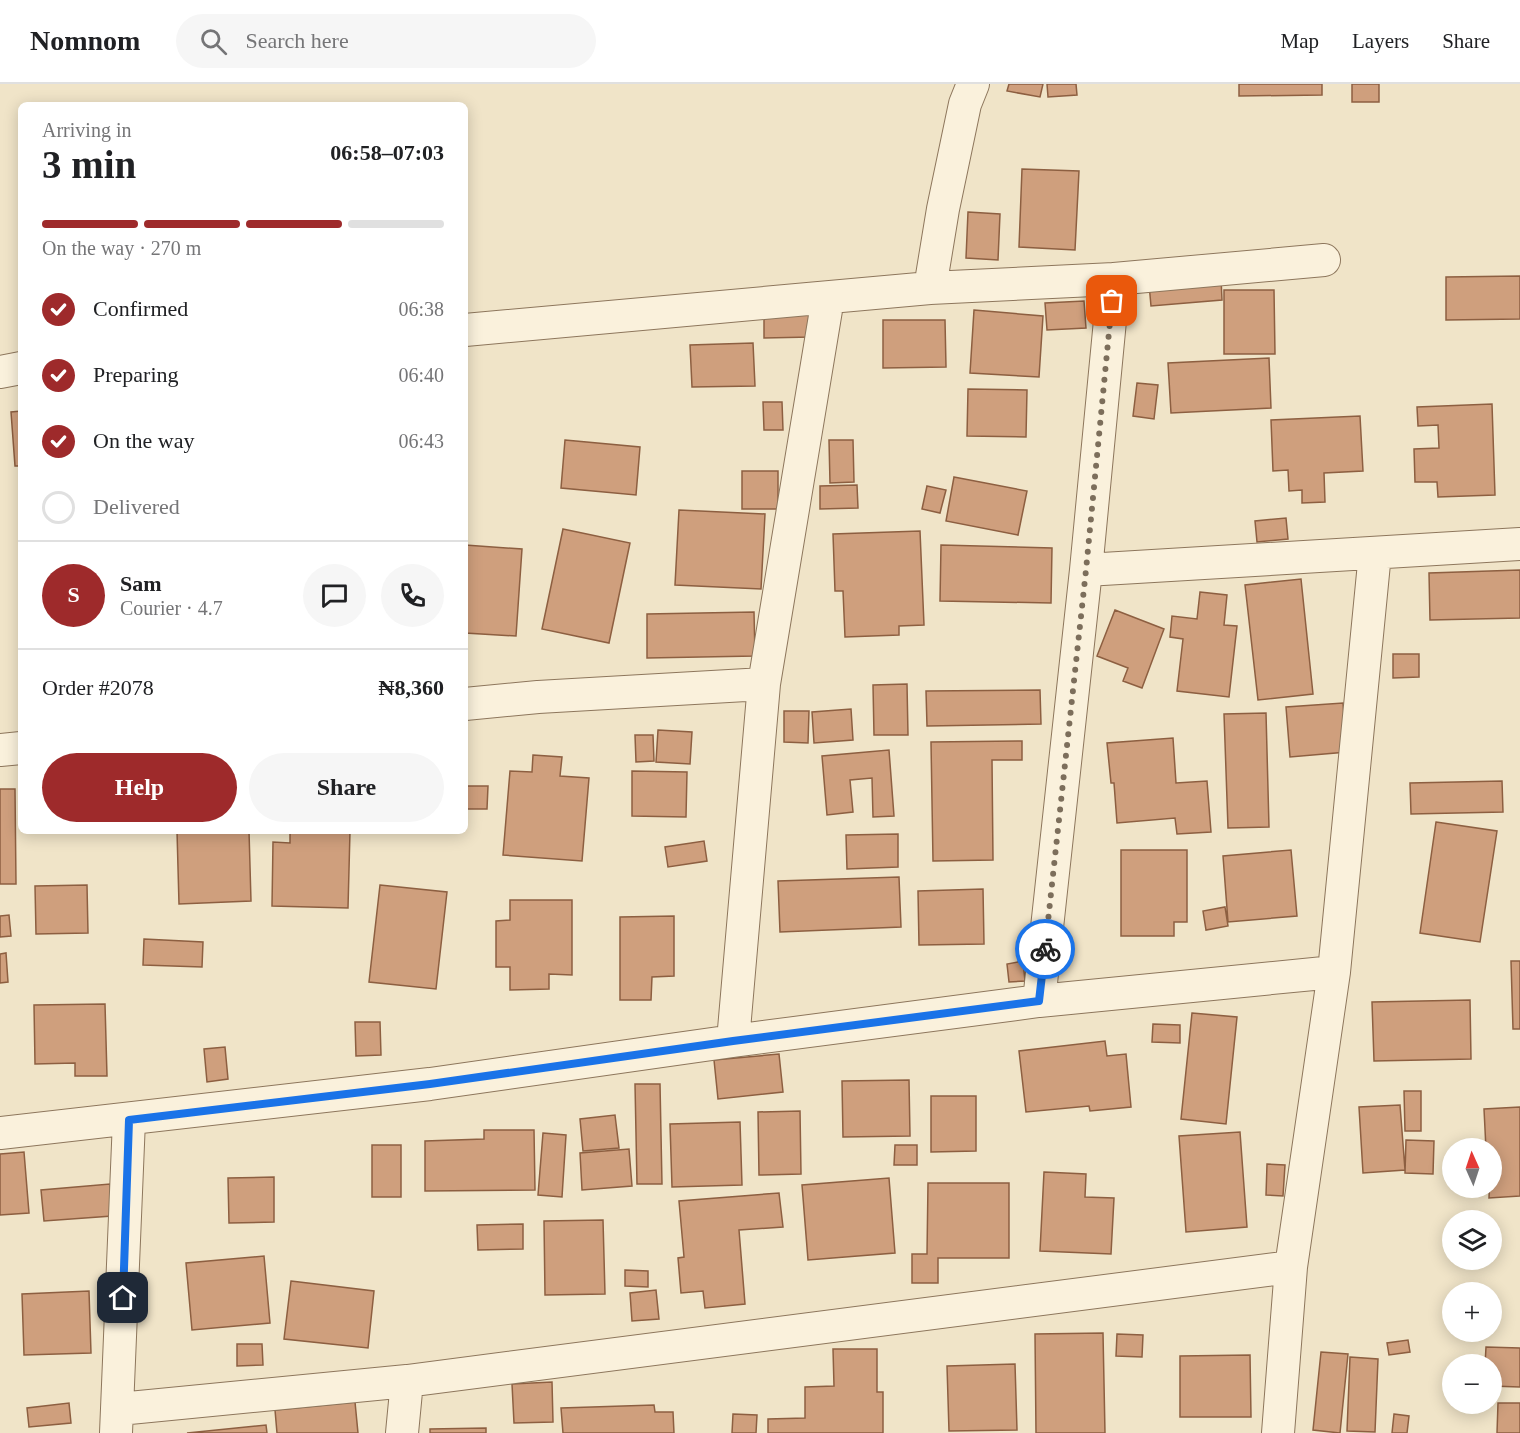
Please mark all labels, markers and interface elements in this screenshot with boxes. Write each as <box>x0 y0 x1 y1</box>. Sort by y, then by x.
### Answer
search box <box>176 14 596 68</box>
text: Nomnom <box>30 25 140 56</box>
icon: search <box>197 25 230 58</box>
text: Search here <box>245 28 349 53</box>
text: Map <box>1281 29 1319 53</box>
text: Layers <box>1352 29 1409 53</box>
text: Share <box>1442 29 1490 53</box>
text: Arriving in <box>42 119 131 141</box>
text: 06:58–07:03 <box>330 140 444 165</box>
text: 3 min <box>42 143 136 186</box>
text: On the way · 270 m <box>42 237 201 259</box>
pin <box>1086 275 1137 326</box>
icon: bag <box>1095 284 1128 317</box>
icon: check <box>42 293 75 326</box>
text: Confirmed <box>93 296 188 321</box>
text: 06:38 <box>398 298 444 320</box>
icon: check <box>42 359 75 392</box>
text: Preparing <box>93 362 179 387</box>
text: 06:40 <box>398 364 444 386</box>
icon: check <box>42 425 75 458</box>
text: On the way <box>93 428 194 453</box>
text: 06:43 <box>398 430 444 452</box>
text: Delivered <box>93 494 180 519</box>
button: chat <box>303 564 366 627</box>
button: phone <box>381 564 444 627</box>
text: Sam <box>120 571 162 596</box>
text: S <box>67 582 80 607</box>
text: Courier · 4.7 <box>120 597 223 619</box>
text: Order #2078 <box>42 675 154 700</box>
text: ₦8,360 <box>379 675 444 700</box>
button: Help <box>42 753 237 822</box>
button: Share <box>249 753 444 822</box>
courier <box>1015 919 1075 979</box>
icon: bike <box>1029 933 1062 966</box>
north arrow <box>1442 1138 1502 1198</box>
map controls <box>1442 1138 1502 1414</box>
button: layers <box>1442 1210 1502 1270</box>
pin <box>97 1272 148 1323</box>
icon: home <box>106 1281 139 1314</box>
button: + <box>1442 1282 1502 1342</box>
button: − <box>1442 1354 1502 1414</box>

